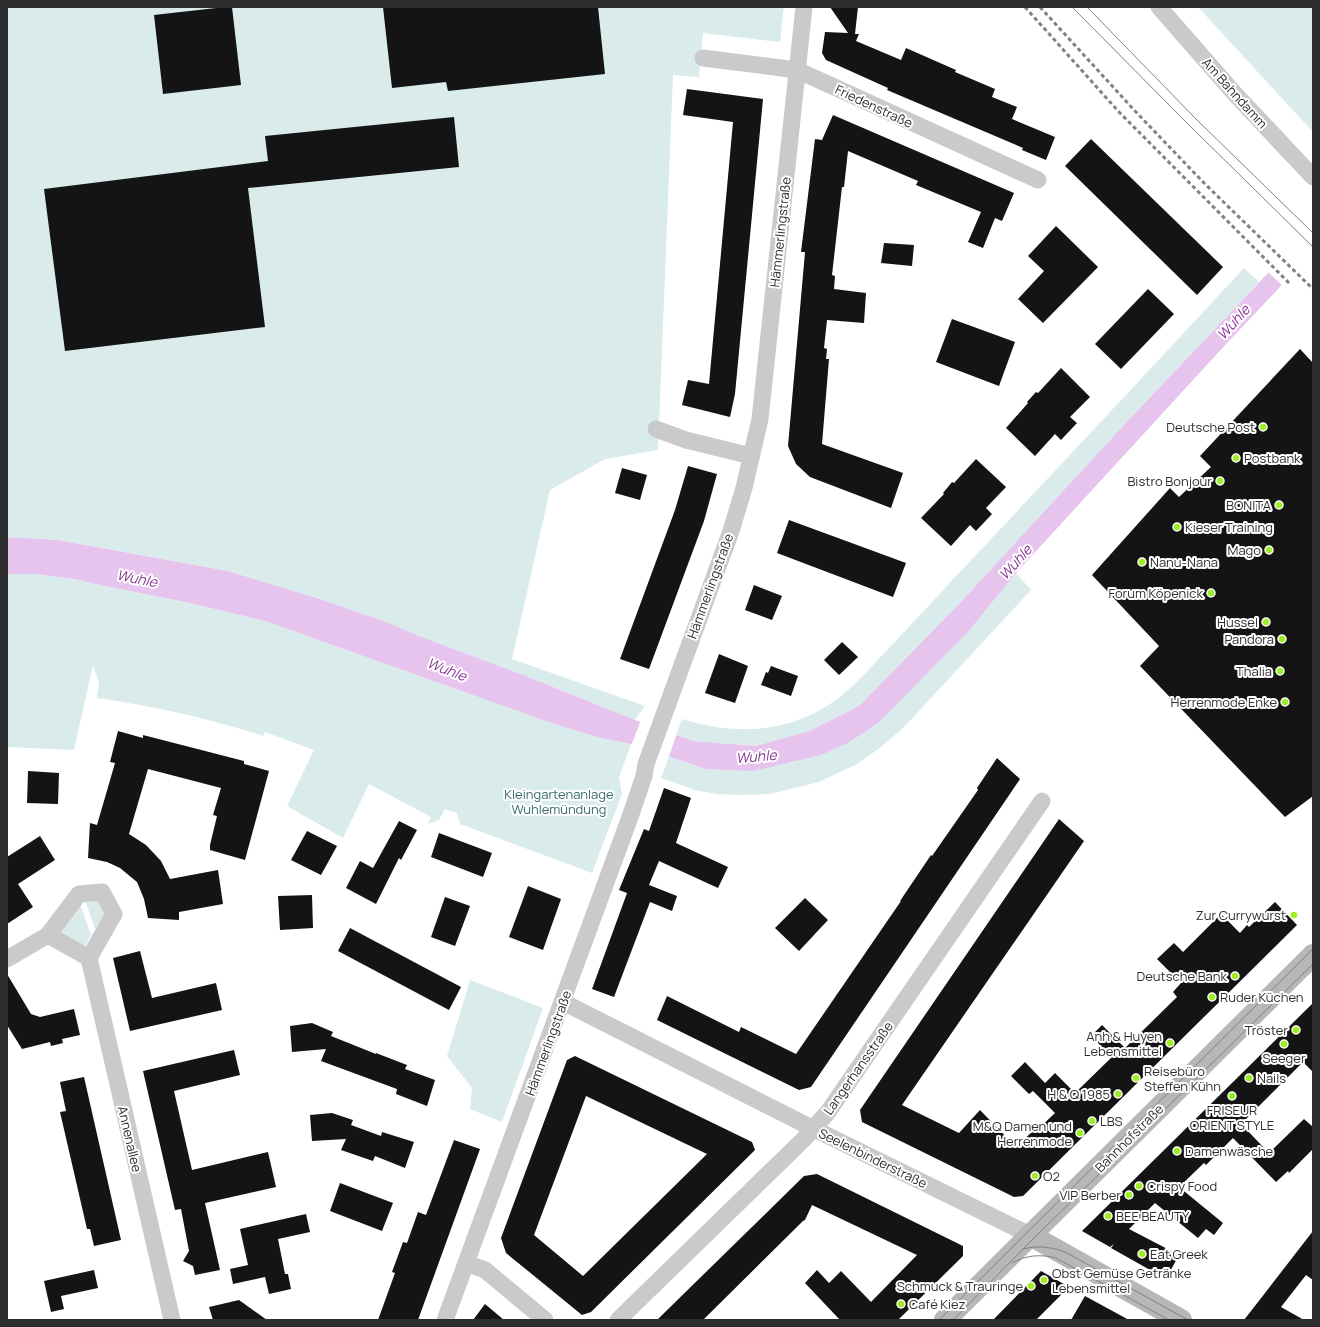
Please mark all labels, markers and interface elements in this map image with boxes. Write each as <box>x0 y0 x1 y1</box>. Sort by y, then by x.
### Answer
street label: Am Bahndamm <box>1198 54 1272 132</box>
street label: Friedenstraße <box>832 80 916 132</box>
street label: Hämmerlingstraße <box>765 175 795 288</box>
water label: Wuhle <box>1212 300 1254 344</box>
place label: Deutsche Post <box>1166 418 1255 436</box>
marker: Deutsche Post <box>1258 422 1268 432</box>
place label: Postbank <box>1244 449 1301 467</box>
marker: Postbank <box>1231 453 1241 463</box>
place label: Bistro Bonjour <box>1127 472 1212 490</box>
marker: Bistro Bonjour <box>1215 476 1225 486</box>
place label: BONITA <box>1226 496 1271 514</box>
marker: BONITA <box>1274 500 1284 510</box>
place label: Kieser Training <box>1185 518 1273 536</box>
marker: Kieser Training <box>1172 522 1182 532</box>
street label: Hämmerlingstraße <box>683 530 738 641</box>
water label: Wuhle <box>994 540 1036 584</box>
place label: Mago <box>1227 541 1261 559</box>
marker: Mago <box>1264 545 1274 555</box>
place label: Nanu-Nana <box>1150 553 1218 571</box>
marker: Nanu-Nana <box>1137 557 1147 567</box>
water label: Wuhle <box>115 565 160 591</box>
place label: Forum Köpenick <box>1109 584 1204 602</box>
marker: Forum Köpenick <box>1206 588 1216 598</box>
place label: Hussel <box>1217 613 1258 631</box>
marker: Hussel <box>1261 617 1271 627</box>
place label: Pandora <box>1225 630 1274 648</box>
marker: Pandora <box>1277 634 1287 644</box>
water label: Wuhle <box>425 653 470 685</box>
place label: Thalia <box>1236 662 1272 680</box>
marker: Thalia <box>1275 666 1285 676</box>
place label: Herrenmode Enke <box>1171 693 1277 711</box>
marker: Herrenmode Enke <box>1280 697 1290 707</box>
water label: Wuhle <box>735 745 778 767</box>
park label: Kleingartenanlage Wuhlemündung <box>504 785 614 818</box>
place label: Zur Currywurst <box>1196 906 1286 924</box>
marker: Zur Currywurst <box>1289 910 1299 920</box>
place label: Deutsche Bank <box>1136 967 1228 985</box>
marker: Deutsche Bank <box>1230 971 1240 981</box>
street label: Hämmerlingstraße <box>521 987 576 1098</box>
place label: Ruder Küchen <box>1220 988 1304 1006</box>
marker: Ruder Küchen <box>1207 992 1217 1002</box>
street label: Langerhansstraße <box>819 1017 897 1118</box>
place label: Tröster <box>1245 1021 1288 1039</box>
marker: Tröster <box>1291 1025 1301 1035</box>
place label: Anh & Huyen Lebensmittel <box>1084 1027 1162 1060</box>
marker: Anh & Huyen Lebensmittel <box>1165 1038 1175 1048</box>
marker: Seeger <box>1279 1039 1289 1049</box>
place label: Seeger <box>1262 1049 1306 1067</box>
place label: Reisebüro Steffen Kühn <box>1144 1062 1221 1095</box>
place label: Nails <box>1257 1069 1286 1087</box>
marker: Reisebüro Steffen Kühn <box>1131 1073 1141 1083</box>
marker: Nails <box>1244 1073 1254 1083</box>
place label: H & Q 1985 <box>1047 1085 1110 1103</box>
marker: H & Q 1985 <box>1113 1089 1123 1099</box>
marker: FRISEUR ORIENT STYLE <box>1227 1091 1237 1101</box>
street label: Bahnhofstraße <box>1091 1100 1167 1176</box>
place label: FRISEUR ORIENT STYLE <box>1190 1101 1274 1134</box>
street label: Annenallee <box>114 1104 146 1174</box>
place label: LBS <box>1100 1112 1123 1130</box>
marker: LBS <box>1087 1116 1097 1126</box>
place label: M&Q Damen und Herrenmode <box>973 1117 1072 1150</box>
street label: Seelenbinderstraße <box>816 1124 931 1192</box>
marker: M&Q Damen und Herrenmode <box>1075 1128 1085 1138</box>
place label: Damenwäsche <box>1185 1142 1274 1160</box>
marker: Damenwäsche <box>1172 1146 1182 1156</box>
place label: O2 <box>1043 1167 1060 1185</box>
marker: O2 <box>1030 1171 1040 1181</box>
place label: Crispy Food <box>1147 1177 1217 1195</box>
marker: Crispy Food <box>1134 1181 1144 1191</box>
place label: VIP Berber <box>1059 1186 1121 1204</box>
marker: VIP Berber <box>1124 1190 1134 1200</box>
place label: BEE BEAUTY <box>1116 1207 1190 1225</box>
marker: BEE BEAUTY <box>1103 1211 1113 1221</box>
place label: Eat Greek <box>1150 1245 1208 1263</box>
marker: Eat Greek <box>1137 1249 1147 1259</box>
place label: Obst Gemüse Getränke Lebensmittel <box>1052 1264 1192 1297</box>
marker: Obst Gemüse Getränke Lebensmittel <box>1039 1275 1049 1285</box>
place label: Schmuck & Trauringe <box>897 1277 1023 1295</box>
marker: Schmuck & Trauringe <box>1026 1281 1036 1291</box>
place label: Café Kiez <box>909 1295 966 1313</box>
marker: Café Kiez <box>896 1299 906 1309</box>

